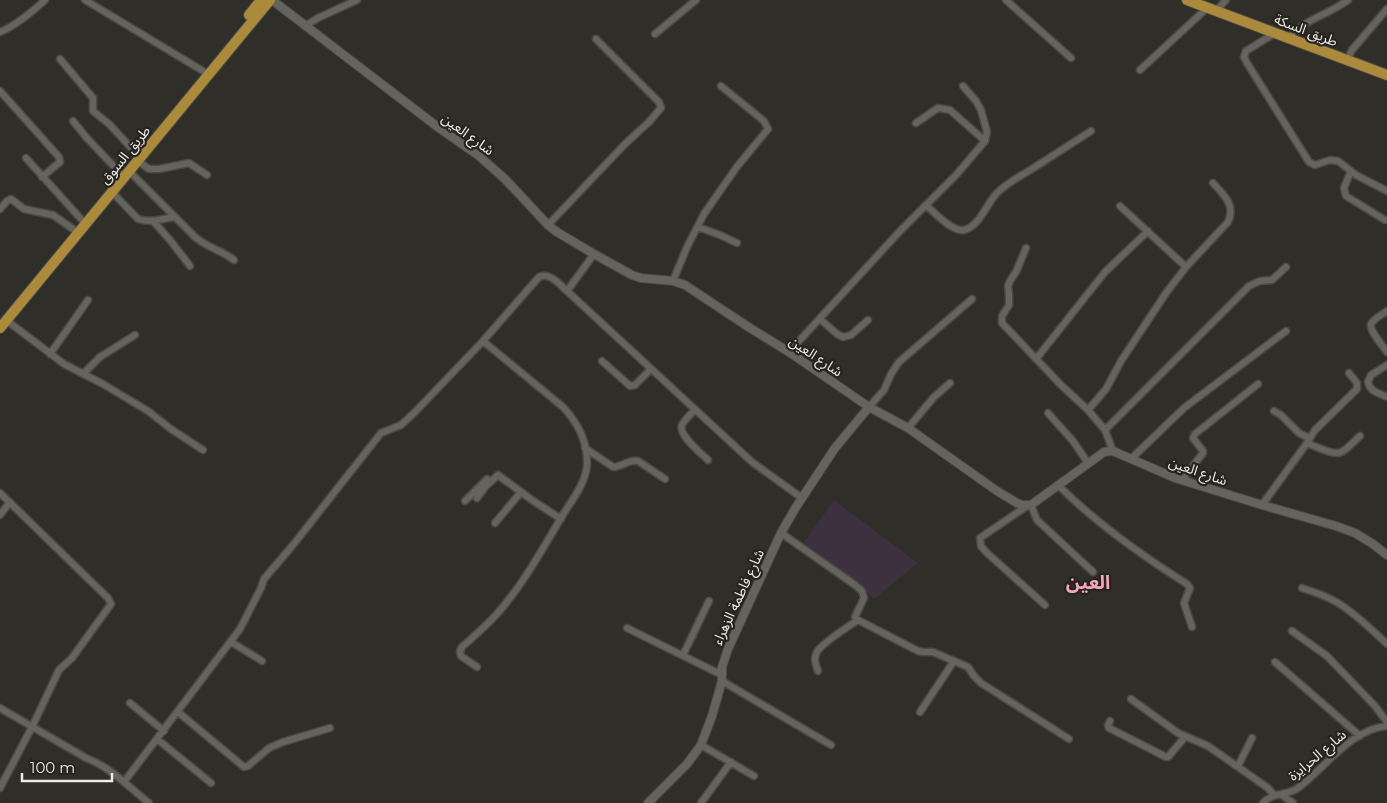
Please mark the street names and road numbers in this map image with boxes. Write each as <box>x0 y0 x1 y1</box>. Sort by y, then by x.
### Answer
street label: طريق السكة <box>1271 10 1340 51</box>
street label: شارع العين <box>437 109 498 161</box>
street label: طريق السوق <box>96 122 155 189</box>
street label: شارع العين <box>785 332 846 382</box>
street label: شارع العين <box>1166 453 1230 491</box>
street label: شارع فاطمة الزهراء <box>708 546 770 649</box>
street label: شارع الحرايزة <box>1284 726 1351 786</box>

